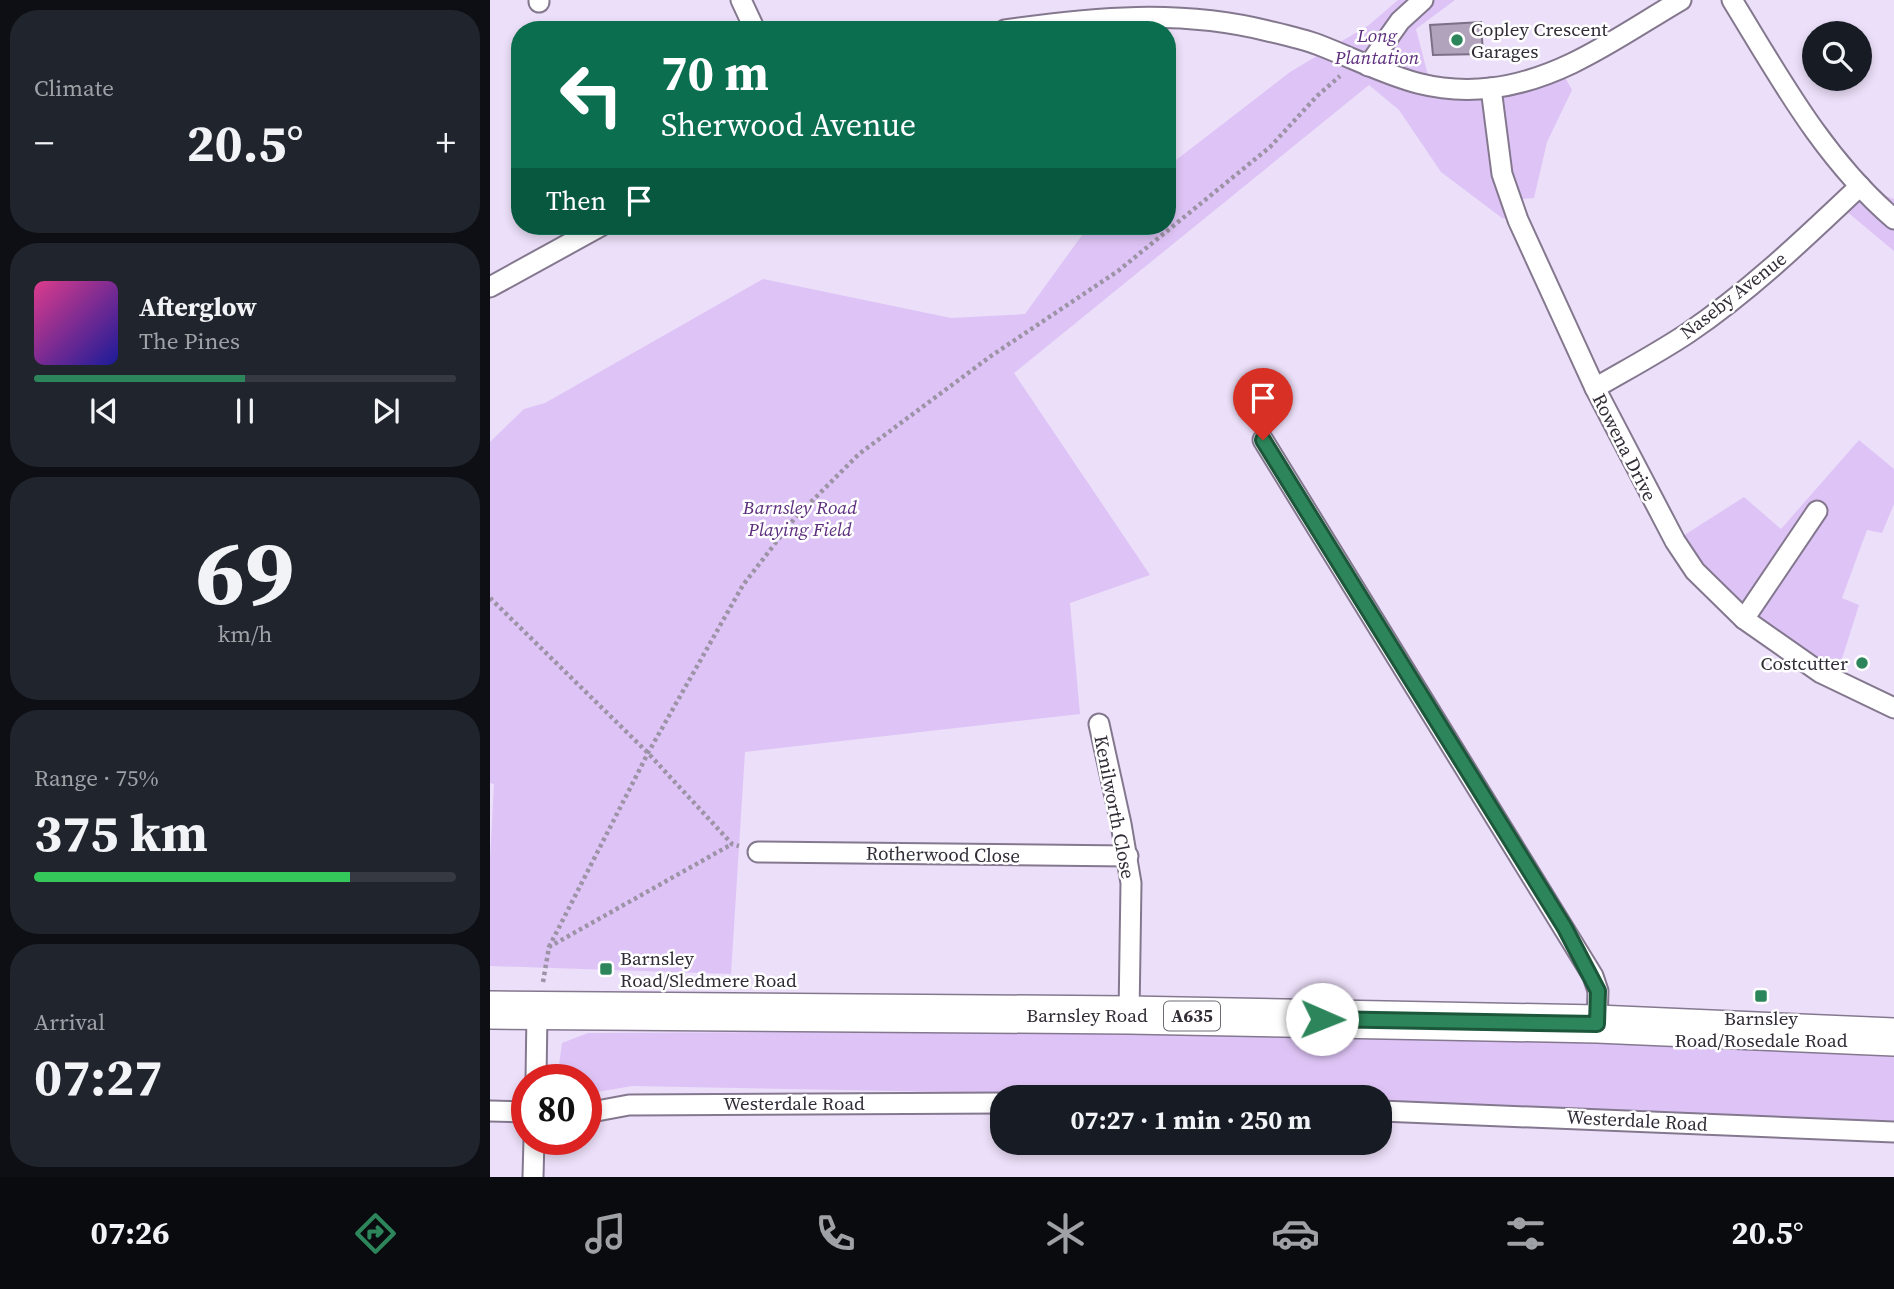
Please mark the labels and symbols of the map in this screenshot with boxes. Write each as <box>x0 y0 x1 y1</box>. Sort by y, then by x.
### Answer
place label: Copley Crescent Garages <box>1471 16 1609 64</box>
park label: Long Plantation <box>1334 22 1420 70</box>
marker: Copley Crescent Garages <box>1449 32 1465 48</box>
street label: Naseby Avenue <box>1674 245 1792 345</box>
pin <box>1233 368 1293 440</box>
street label: Rowena Drive <box>1587 389 1663 505</box>
park label: Barnsley Road Playing Field <box>742 494 857 542</box>
place label: Costcutter <box>1761 650 1848 676</box>
marker: Costcutter <box>1854 655 1870 671</box>
street label: Kenilworth Close <box>1088 733 1142 881</box>
street label: Rotherwood Close <box>866 840 1020 868</box>
place label: Barnsley Road/Sledmere Road <box>620 945 797 993</box>
marker: Barnsley Road/Sledmere Road <box>598 961 614 977</box>
position arrow <box>1285 982 1359 1056</box>
marker: Barnsley Road/Rosedale Road <box>1753 988 1769 1004</box>
road number: A635 <box>1164 1001 1220 1030</box>
street label: Barnsley Road <box>1026 1002 1148 1028</box>
place label: Barnsley Road/Rosedale Road <box>1675 1005 1848 1053</box>
speed limit sign: 80 <box>511 1064 602 1155</box>
street label: Westerdale Road <box>723 1090 865 1116</box>
street label: Westerdale Road <box>1566 1103 1709 1137</box>

